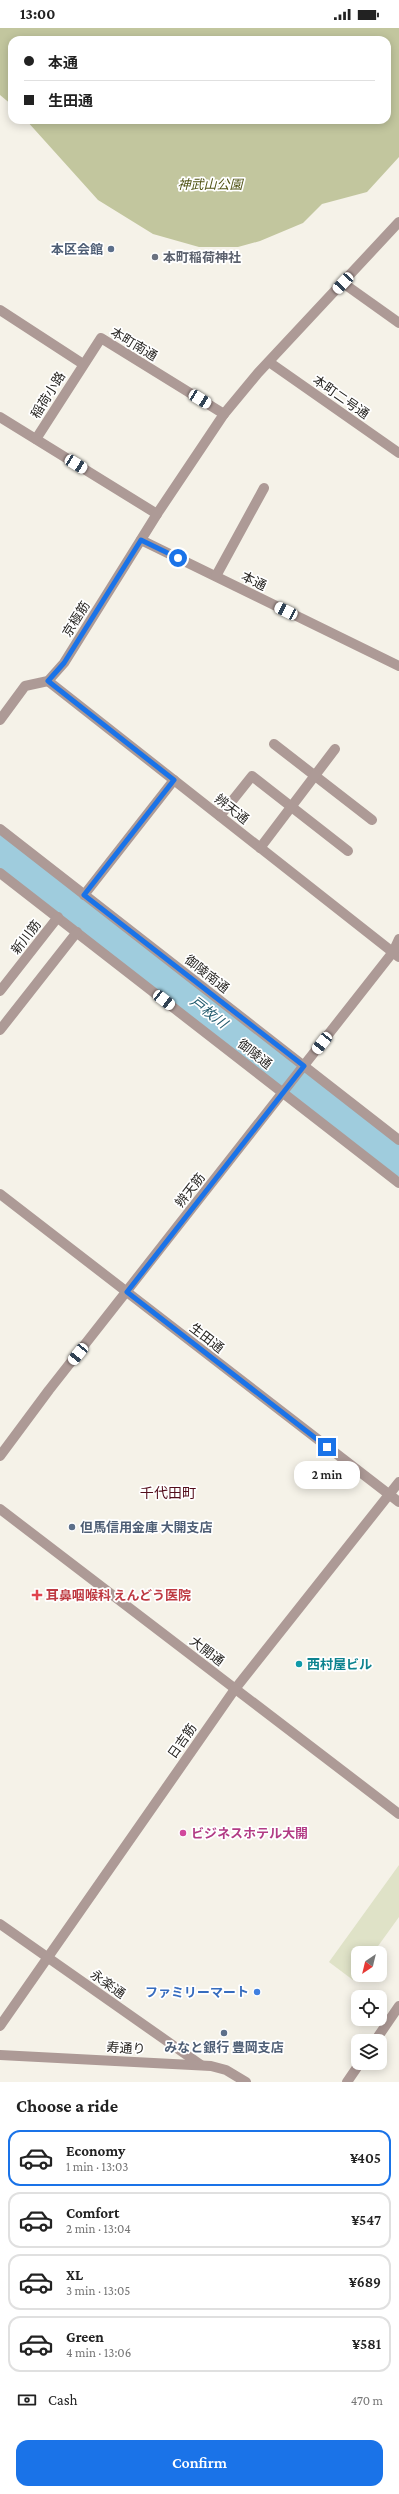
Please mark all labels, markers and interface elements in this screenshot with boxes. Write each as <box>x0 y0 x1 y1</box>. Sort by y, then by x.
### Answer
text: 13:00 <box>20 6 55 22</box>
text: 本通 <box>48 55 78 71</box>
text: 生田通 <box>48 93 93 109</box>
park label: 神武山公園 <box>177 177 244 192</box>
place label: 本区会館 <box>51 242 103 257</box>
marker: 本区会館 <box>106 244 116 254</box>
place label: 本町稲荷神社 <box>163 250 241 265</box>
marker: 本町稲荷神社 <box>150 252 160 262</box>
car <box>330 270 356 296</box>
street label: 本町南通 <box>108 324 160 364</box>
street label: 稲荷小路 <box>28 369 68 421</box>
street label: 本町二号通 <box>310 372 372 422</box>
car <box>187 388 213 410</box>
car <box>63 453 89 475</box>
route start <box>169 549 187 567</box>
street label: 本通 <box>239 569 269 593</box>
street label: 京極筋 <box>59 598 93 640</box>
car <box>273 600 299 622</box>
street label: 辨天通 <box>212 791 252 827</box>
street label: 新川筋 <box>8 917 44 957</box>
street label: 御陵南通 <box>182 952 232 996</box>
car <box>151 988 177 1012</box>
water label: 戸枚川 <box>188 993 232 1032</box>
car <box>310 1030 334 1056</box>
street label: 御陵通 <box>235 1036 275 1072</box>
street label: 辨天筋 <box>172 1170 208 1210</box>
street label: 生田通 <box>187 1320 227 1356</box>
car <box>66 1341 90 1367</box>
route end <box>318 1438 336 1456</box>
callout: 2 min <box>294 1461 360 1489</box>
text: 2 min <box>312 1467 342 1482</box>
district label: 千代田町 <box>140 1485 196 1501</box>
place label: 但馬信用金庫 大開支店 <box>80 1520 213 1535</box>
marker: 但馬信用金庫 大開支店 <box>67 1522 77 1532</box>
place label: 耳鼻咽喉科 えんどう医院 <box>46 1588 191 1603</box>
marker: 耳鼻咽喉科 えんどう医院 <box>31 1589 43 1601</box>
street label: 大開通 <box>187 1633 227 1669</box>
place label: 西村屋ビル <box>307 1657 372 1672</box>
marker: 西村屋ビル <box>294 1659 304 1669</box>
street label: 日吉筋 <box>165 1721 199 1761</box>
place label: ビジネスホテル大開 <box>191 1826 308 1841</box>
marker: ビジネスホテル大開 <box>178 1828 188 1838</box>
north arrow <box>351 1946 387 1982</box>
map controls <box>351 1946 387 2070</box>
street label: 永楽通 <box>88 1967 128 2001</box>
place label: ファミリーマート <box>145 1985 249 2000</box>
marker: ファミリーマート <box>252 1987 262 1997</box>
button: locate <box>351 1990 387 2026</box>
marker: みなと銀行 豊岡支店 <box>219 2028 229 2038</box>
button: layers <box>351 2034 387 2070</box>
street label: 寿通り <box>106 2039 146 2057</box>
place label: みなと銀行 豊岡支店 <box>164 2040 284 2055</box>
text: Choose a ride <box>16 2096 118 2116</box>
icon: car <box>18 2140 54 2176</box>
text: Economy <box>66 2143 125 2159</box>
text: ¥405 <box>350 2150 381 2166</box>
text: 1 min · 13:03 <box>66 2159 128 2174</box>
icon: car <box>18 2202 54 2238</box>
text: Comfort <box>66 2205 120 2221</box>
text: ¥547 <box>351 2212 381 2228</box>
text: 2 min · 13:04 <box>66 2221 131 2236</box>
icon: car <box>18 2264 54 2300</box>
text: XL <box>66 2267 83 2283</box>
text: ¥689 <box>349 2274 381 2290</box>
text: 3 min · 13:05 <box>66 2283 130 2298</box>
icon: car <box>18 2326 54 2362</box>
text: Green <box>66 2329 104 2345</box>
text: ¥581 <box>352 2336 381 2352</box>
text: 4 min · 13:06 <box>66 2345 131 2360</box>
icon: cash <box>16 2389 38 2411</box>
text: Cash <box>48 2392 78 2408</box>
text: 470 m <box>351 2393 383 2408</box>
button: Confirm <box>16 2440 383 2486</box>

